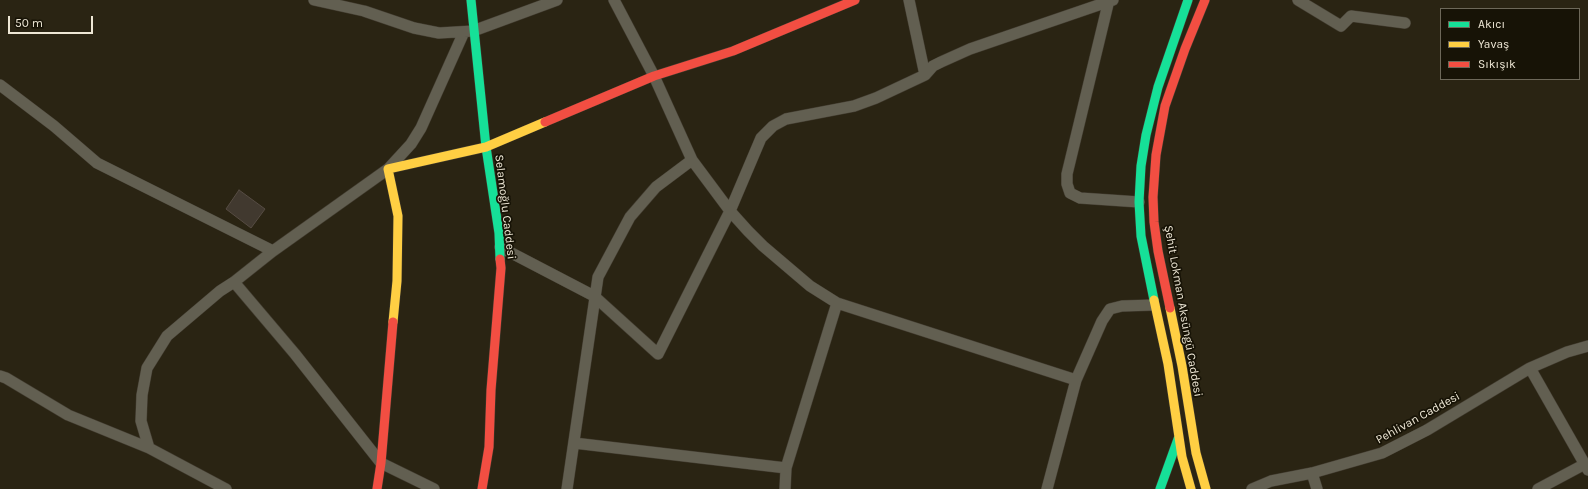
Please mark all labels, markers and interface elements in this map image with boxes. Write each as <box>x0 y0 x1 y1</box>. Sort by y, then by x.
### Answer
scale bar <box>10 8 95 34</box>
legend <box>1440 8 1580 80</box>
text: 50 m <box>15 16 43 30</box>
text: Akıcı <box>1478 17 1505 31</box>
text: Yavaş <box>1478 37 1509 51</box>
text: Sıkışık <box>1478 57 1516 71</box>
street label: Selamoğlu Caddesi <box>491 154 519 260</box>
street label: Şehit Lokman Aksüngü Caddesi <box>1161 224 1205 398</box>
street label: Pehlivan Caddesi <box>1373 389 1463 447</box>

